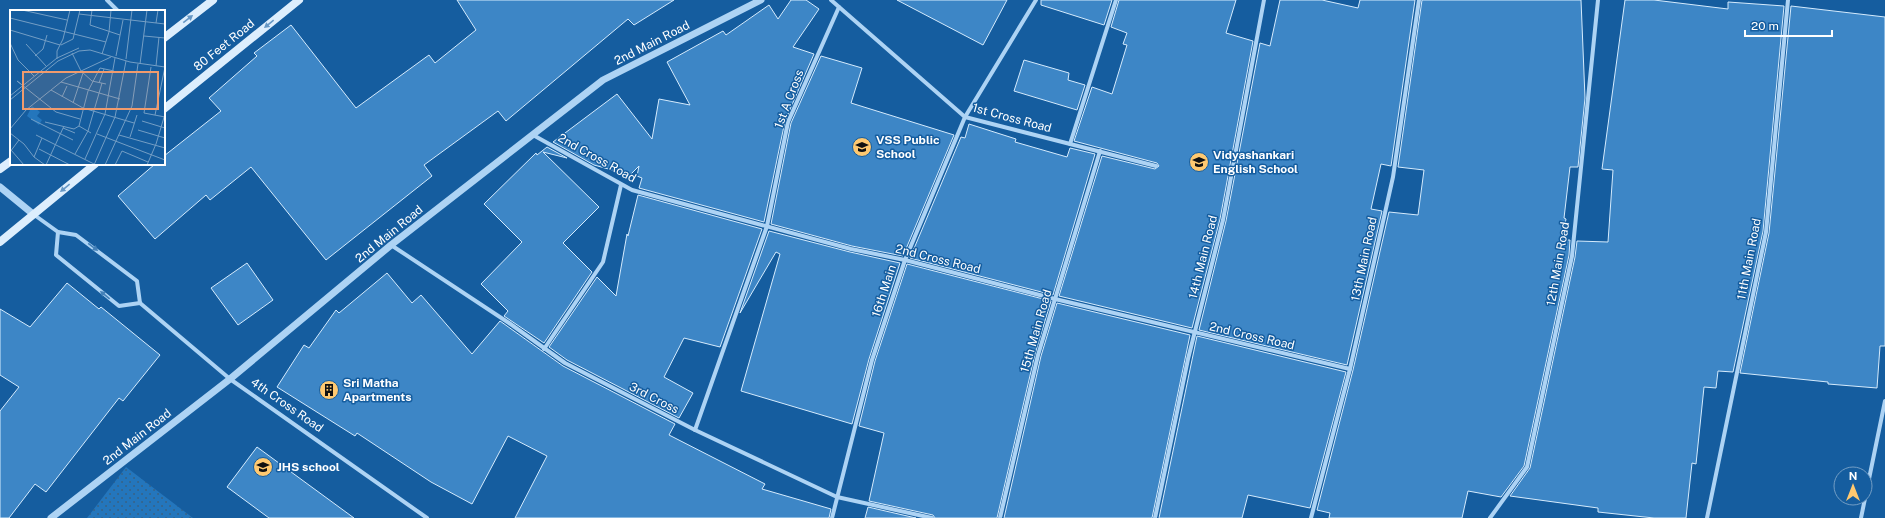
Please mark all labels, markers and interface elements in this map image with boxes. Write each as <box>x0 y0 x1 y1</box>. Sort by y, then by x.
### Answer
inset map <box>10 10 165 165</box>
scale bar <box>1745 12 1832 38</box>
one-way arrow <box>183 15 194 23</box>
street label: 80 Feet Road <box>191 16 257 74</box>
street label: 2nd Main Road <box>612 18 692 68</box>
text: 20 m <box>1751 19 1779 33</box>
one-way arrow <box>263 20 274 29</box>
street label: 1st A Cross <box>771 68 807 130</box>
street label: 1st Cross Road <box>971 101 1053 135</box>
street label: 2nd Cross Road <box>555 131 639 185</box>
place label: VSS Public School <box>876 133 940 161</box>
school or university icon: VSS Public School <box>851 136 873 158</box>
place label: Vidyashankari English School <box>1213 148 1298 176</box>
school or university icon: Vidyashankari English School <box>1188 151 1210 173</box>
one-way arrow <box>59 184 70 193</box>
street label: 2nd Main Road <box>352 203 426 265</box>
street label: 14th Main Road <box>1186 214 1220 300</box>
street label: 13th Main Road <box>1348 216 1380 302</box>
street label: 11th Main Road <box>1734 217 1764 301</box>
street label: 12th Main Road <box>1544 221 1572 307</box>
street label: 2nd Cross Road <box>894 242 982 276</box>
one-way arrow <box>87 243 98 251</box>
street label: 16th Main <box>869 263 899 319</box>
street label: 15th Main Road <box>1017 288 1055 374</box>
one-way arrow <box>99 291 110 299</box>
street label: 2nd Cross Road <box>1208 319 1296 353</box>
street label: 4th Cross Road <box>248 375 326 435</box>
place label: Sri Matha Apartments <box>343 376 412 404</box>
building icon: Sri Matha Apartments <box>318 379 340 401</box>
street label: 3rd Cross <box>627 380 681 416</box>
street label: 2nd Main Road <box>100 406 174 468</box>
school or university icon: JHS school <box>252 456 274 478</box>
place label: JHS school <box>277 460 340 474</box>
north arrow <box>1833 466 1873 506</box>
text: N <box>1849 470 1857 482</box>

